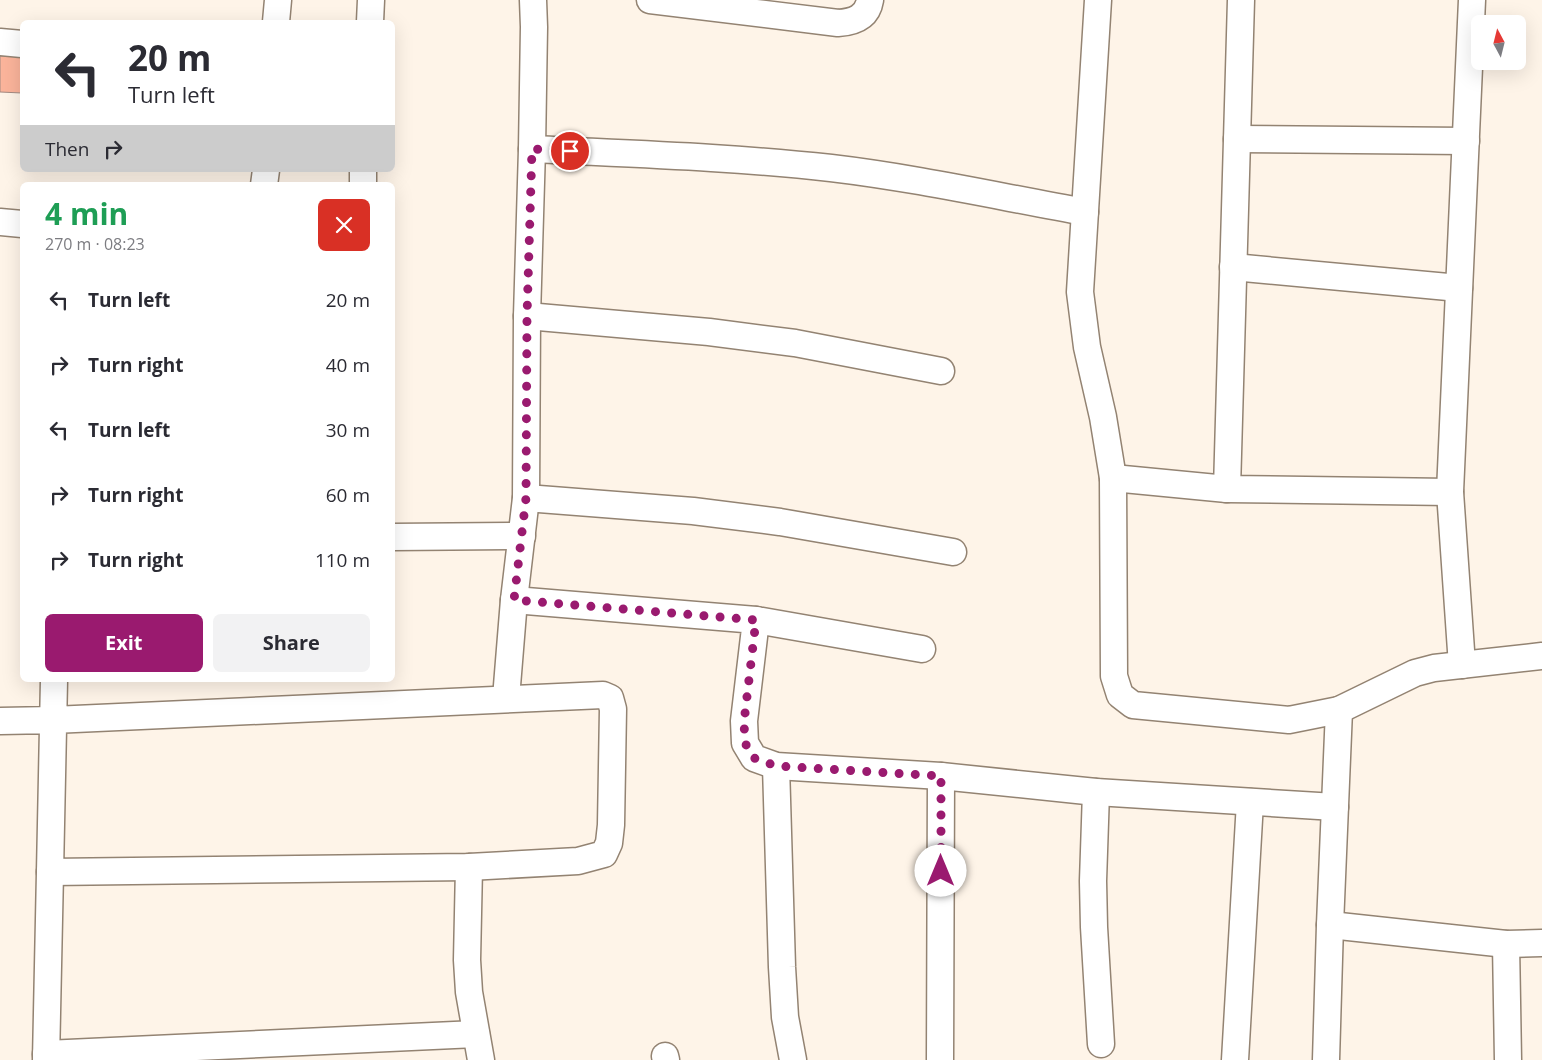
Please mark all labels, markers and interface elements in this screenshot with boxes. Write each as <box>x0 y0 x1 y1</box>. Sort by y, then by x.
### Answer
north arrow <box>1471 15 1526 70</box>
map controls <box>1471 15 1526 70</box>
text: 20 m <box>128 34 211 81</box>
icon: left <box>45 40 110 105</box>
text: Turn left <box>128 79 215 109</box>
pin <box>549 130 591 172</box>
icon: right <box>99 135 127 163</box>
text: Then <box>45 136 89 162</box>
icon: arrive <box>556 137 584 165</box>
text: 4 min <box>45 193 128 234</box>
button: close <box>318 199 370 251</box>
text: 270 m · 08:23 <box>45 233 145 255</box>
icon: left <box>45 286 73 314</box>
text: Turn left <box>88 287 170 313</box>
text: 20 m <box>326 287 370 313</box>
icon: right <box>45 351 73 379</box>
text: Turn right <box>88 352 183 378</box>
text: 40 m <box>326 352 370 378</box>
icon: left <box>45 416 73 444</box>
text: Turn left <box>88 417 170 443</box>
text: 30 m <box>326 417 370 443</box>
icon: right <box>45 481 73 509</box>
text: Turn right <box>88 482 183 508</box>
text: 60 m <box>326 482 370 508</box>
icon: right <box>45 546 73 574</box>
text: Turn right <box>88 547 183 573</box>
text: 110 m <box>315 547 370 573</box>
button: Exit <box>45 614 203 672</box>
button: Share <box>213 614 370 672</box>
position arrow <box>914 844 966 896</box>

